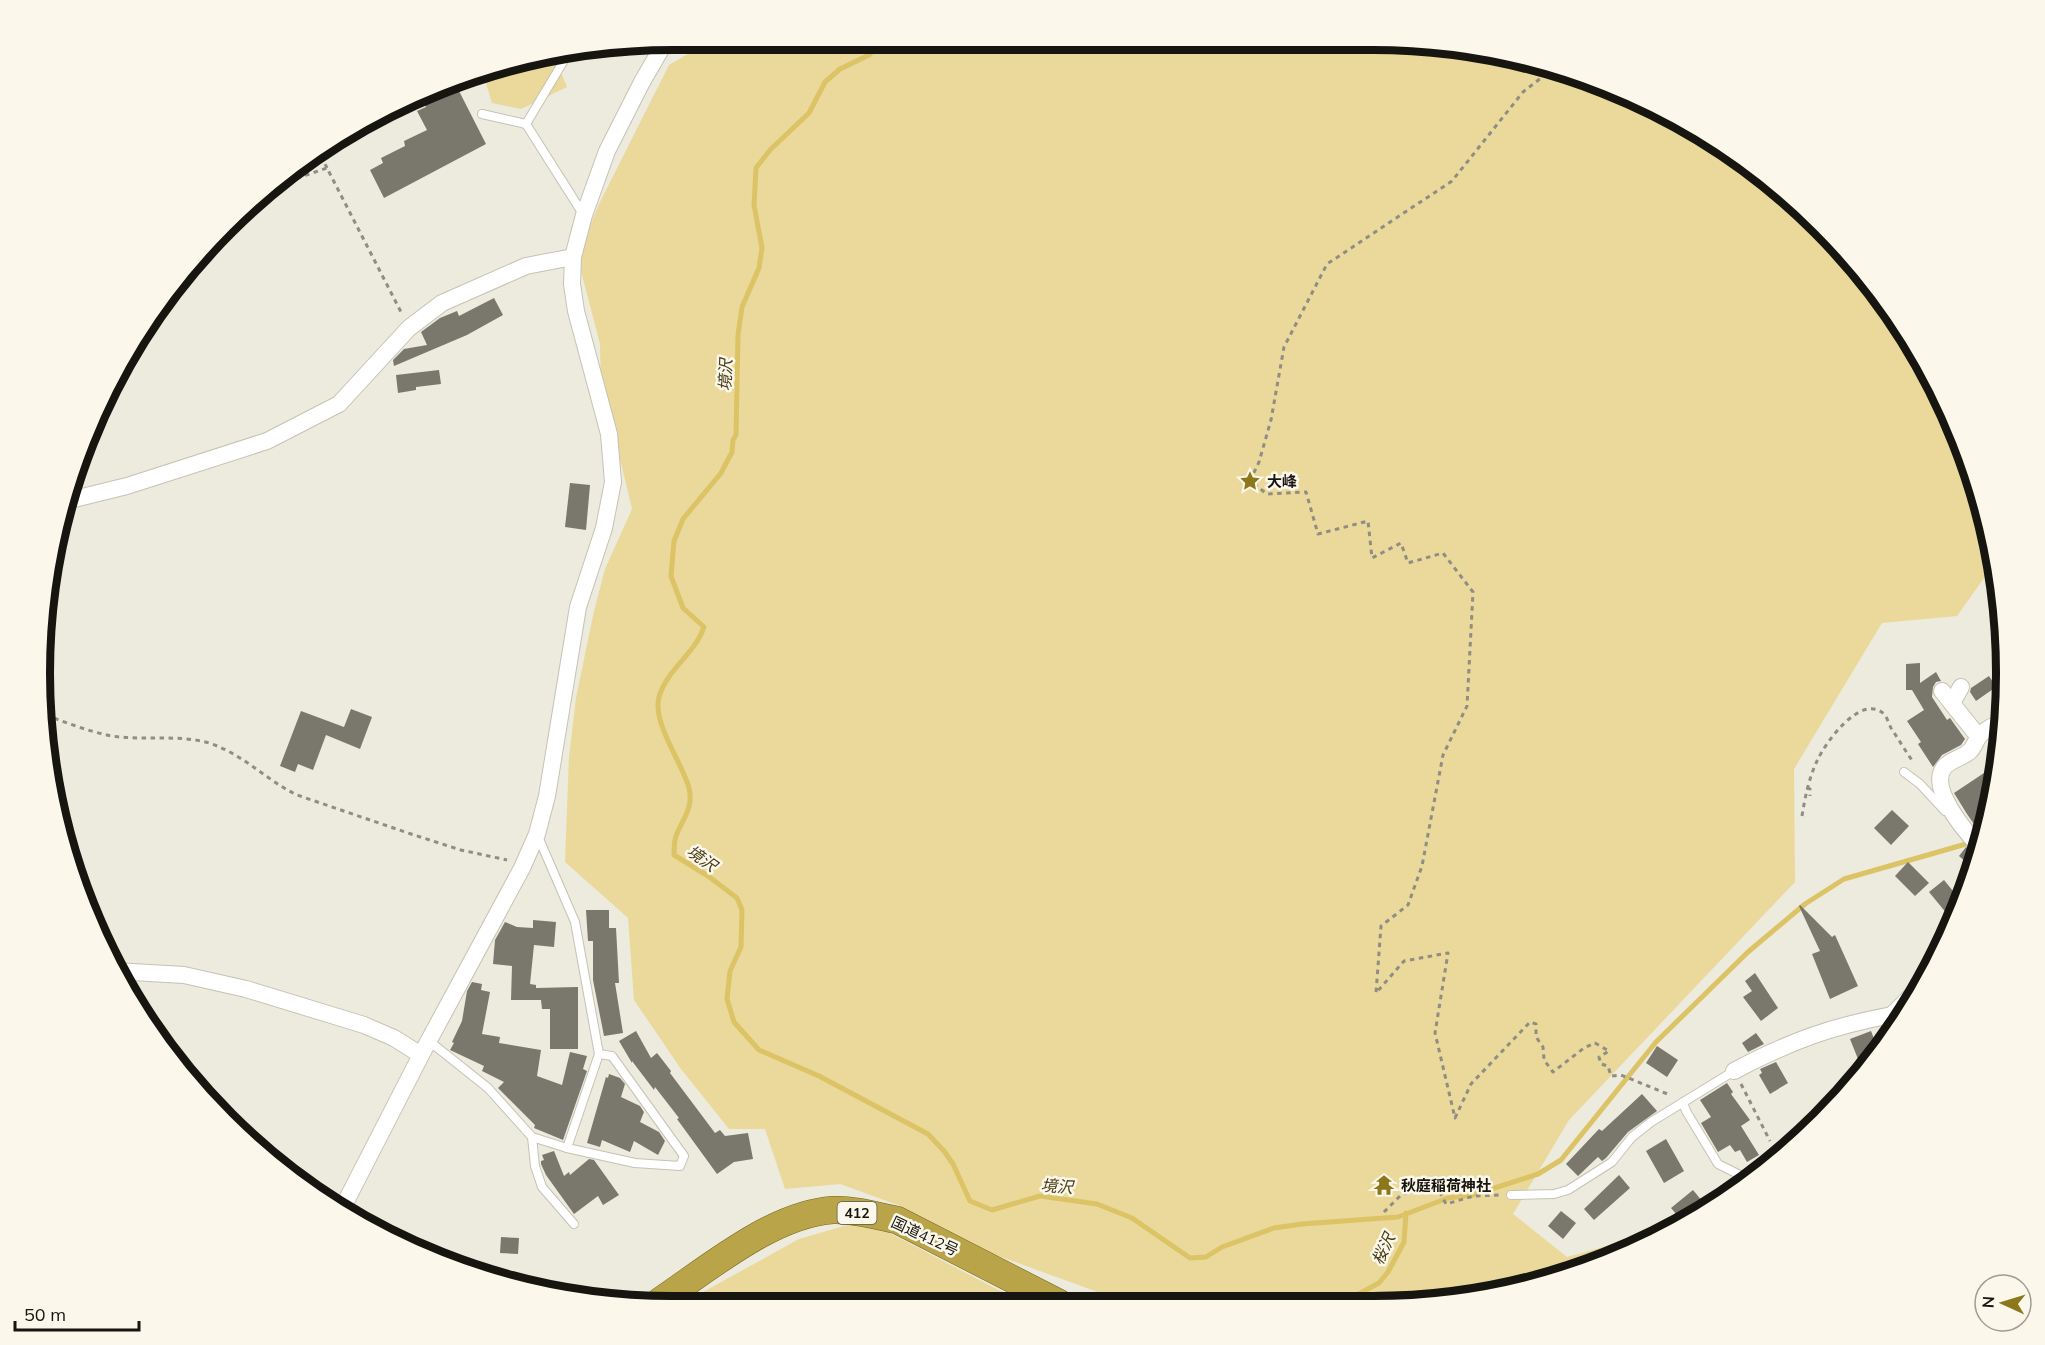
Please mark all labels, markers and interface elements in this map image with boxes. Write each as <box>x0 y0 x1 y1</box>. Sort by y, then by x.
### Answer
water label: 境沢 <box>714 357 736 392</box>
place icon: 大峰 <box>1238 469 1262 493</box>
place label: 大峰 <box>1267 472 1297 491</box>
water label: 境沢 <box>683 841 722 877</box>
temple icon: 秋庭稲荷神社 <box>1372 1173 1396 1197</box>
water label: 境沢 <box>1040 1175 1076 1197</box>
place label: 秋庭稲荷神社 <box>1401 1176 1491 1195</box>
road number: 412 <box>838 1202 876 1224</box>
street label: 国道412号 <box>888 1212 962 1260</box>
water label: 桜沢 <box>1367 1228 1400 1268</box>
north arrow <box>1973 1273 2033 1333</box>
scale bar <box>15 1294 140 1332</box>
text: N <box>1978 1295 1998 1309</box>
text: 50 m <box>24 1303 66 1326</box>

